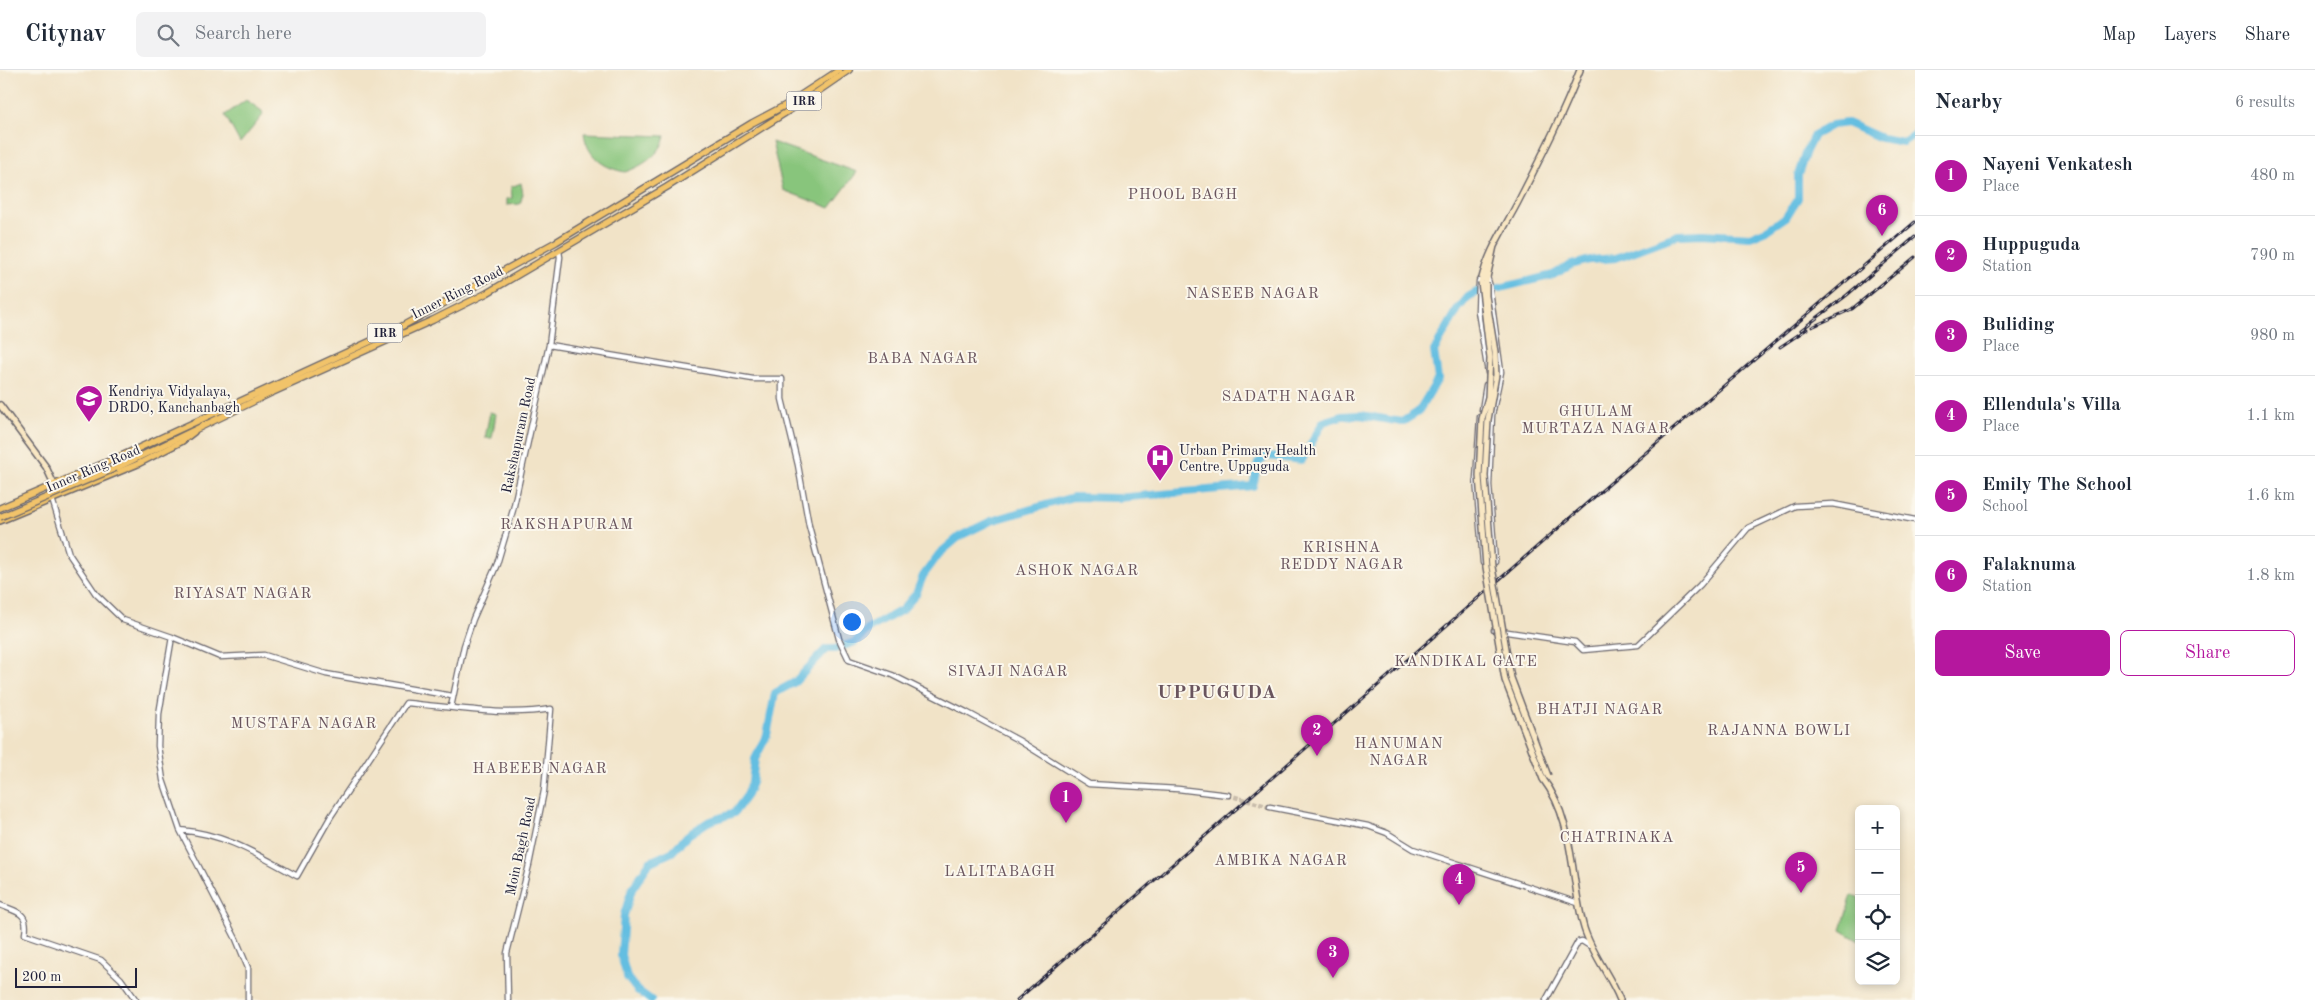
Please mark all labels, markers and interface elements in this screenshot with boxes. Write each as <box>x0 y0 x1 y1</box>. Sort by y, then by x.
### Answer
search box <box>136 12 486 57</box>
icon: search <box>154 21 182 49</box>
text: Citynav <box>25 23 106 47</box>
text: Search here <box>194 25 292 44</box>
text: Map <box>2102 26 2136 44</box>
text: Layers <box>2164 26 2216 44</box>
text: Share <box>2244 26 2290 44</box>
road number: IRR <box>786 92 822 110</box>
text: Nearby <box>1935 92 2003 113</box>
text: 6 results <box>2235 95 2295 111</box>
text: Nayeni Venkatesh <box>1982 156 2133 175</box>
text: 1 <box>1946 168 1956 184</box>
text: 480 m <box>2250 168 2295 184</box>
text: Place <box>1982 179 2019 195</box>
district label: PHOOL BAGH <box>1128 188 1238 203</box>
pin: 6 <box>1866 195 1898 236</box>
text: Huppuguda <box>1982 236 2080 255</box>
text: 2 <box>1946 248 1956 264</box>
text: 790 m <box>2250 248 2295 264</box>
text: Station <box>1982 259 2032 275</box>
street label: Inner Ring Road <box>409 264 506 322</box>
district label: NASEEB NAGAR <box>1186 287 1320 302</box>
text: Buliding <box>1982 316 2054 335</box>
road number: IRR <box>368 324 402 342</box>
text: 3 <box>1946 328 1956 344</box>
text: 980 m <box>2250 328 2295 344</box>
text: Place <box>1982 339 2019 355</box>
district label: BABA NAGAR <box>868 352 978 367</box>
street label: Rakshapuram Road <box>500 376 538 495</box>
school or university icon: Kendriya Vidyalaya, DRDO, Kanchanbagh <box>74 384 104 423</box>
place label: Kendriya Vidyalaya, DRDO, Kanchanbagh <box>108 385 240 415</box>
district label: SADATH NAGAR <box>1222 390 1356 405</box>
text: Ellendula's Villa <box>1982 396 2121 415</box>
district label: GHULAM MURTAZA NAGAR <box>1522 405 1670 437</box>
text: 4 <box>1946 408 1956 424</box>
text: 1.1 km <box>2246 408 2295 424</box>
text: Place <box>1982 419 2019 435</box>
street label: Inner Ring Road <box>44 443 143 495</box>
hospital icon: Urban Primary Health Centre, Uppuguda <box>1145 443 1175 482</box>
place label: Urban Primary Health Centre, Uppuguda <box>1179 444 1316 474</box>
text: Emily The School <box>1982 476 2132 495</box>
text: 5 <box>1946 488 1956 504</box>
text: 1.6 km <box>2246 488 2295 504</box>
text: School <box>1982 499 2028 515</box>
district label: RAKSHAPURAM <box>500 518 634 533</box>
district label: KRISHNA REDDY NAGAR <box>1280 541 1404 573</box>
text: Falaknuma <box>1982 556 2076 575</box>
district label: ASHOK NAGAR <box>1015 564 1139 579</box>
text: 6 <box>1946 568 1956 584</box>
text: 1.8 km <box>2246 568 2295 584</box>
text: Station <box>1982 579 2032 595</box>
district label: RIYASAT NAGAR <box>174 587 312 602</box>
your location <box>839 609 865 635</box>
button: Save <box>1935 630 2110 676</box>
button: Share <box>2120 630 2295 676</box>
district label: KANDIKAL GATE <box>1394 655 1538 670</box>
district label: SIVAJI NAGAR <box>948 665 1068 680</box>
district label: UPPUGUDA <box>1157 684 1277 703</box>
district label: BHATJI NAGAR <box>1537 703 1663 718</box>
pin: 2 <box>1301 715 1333 756</box>
district label: MUSTAFA NAGAR <box>231 717 377 732</box>
district label: RAJANNA BOWLI <box>1707 724 1851 739</box>
district label: HANUMAN NAGAR <box>1354 737 1444 769</box>
district label: HABEEB NAGAR <box>472 762 608 777</box>
pin: 1 <box>1050 782 1082 823</box>
street label: Moin Bagh Road <box>504 795 538 897</box>
map controls <box>1855 805 1900 985</box>
button: + <box>1855 805 1900 850</box>
district label: CHATRINAKA <box>1560 831 1674 846</box>
button: − <box>1855 850 1900 895</box>
pin: 5 <box>1785 852 1817 893</box>
district label: AMBIKA NAGAR <box>1214 854 1348 869</box>
pin: 4 <box>1443 864 1475 905</box>
district label: LALITABAGH <box>944 865 1056 880</box>
button: locate <box>1855 895 1900 940</box>
pin: 3 <box>1317 937 1349 978</box>
button: layers <box>1855 940 1900 985</box>
scale bar <box>15 965 138 988</box>
text: 200 m <box>22 970 61 984</box>

